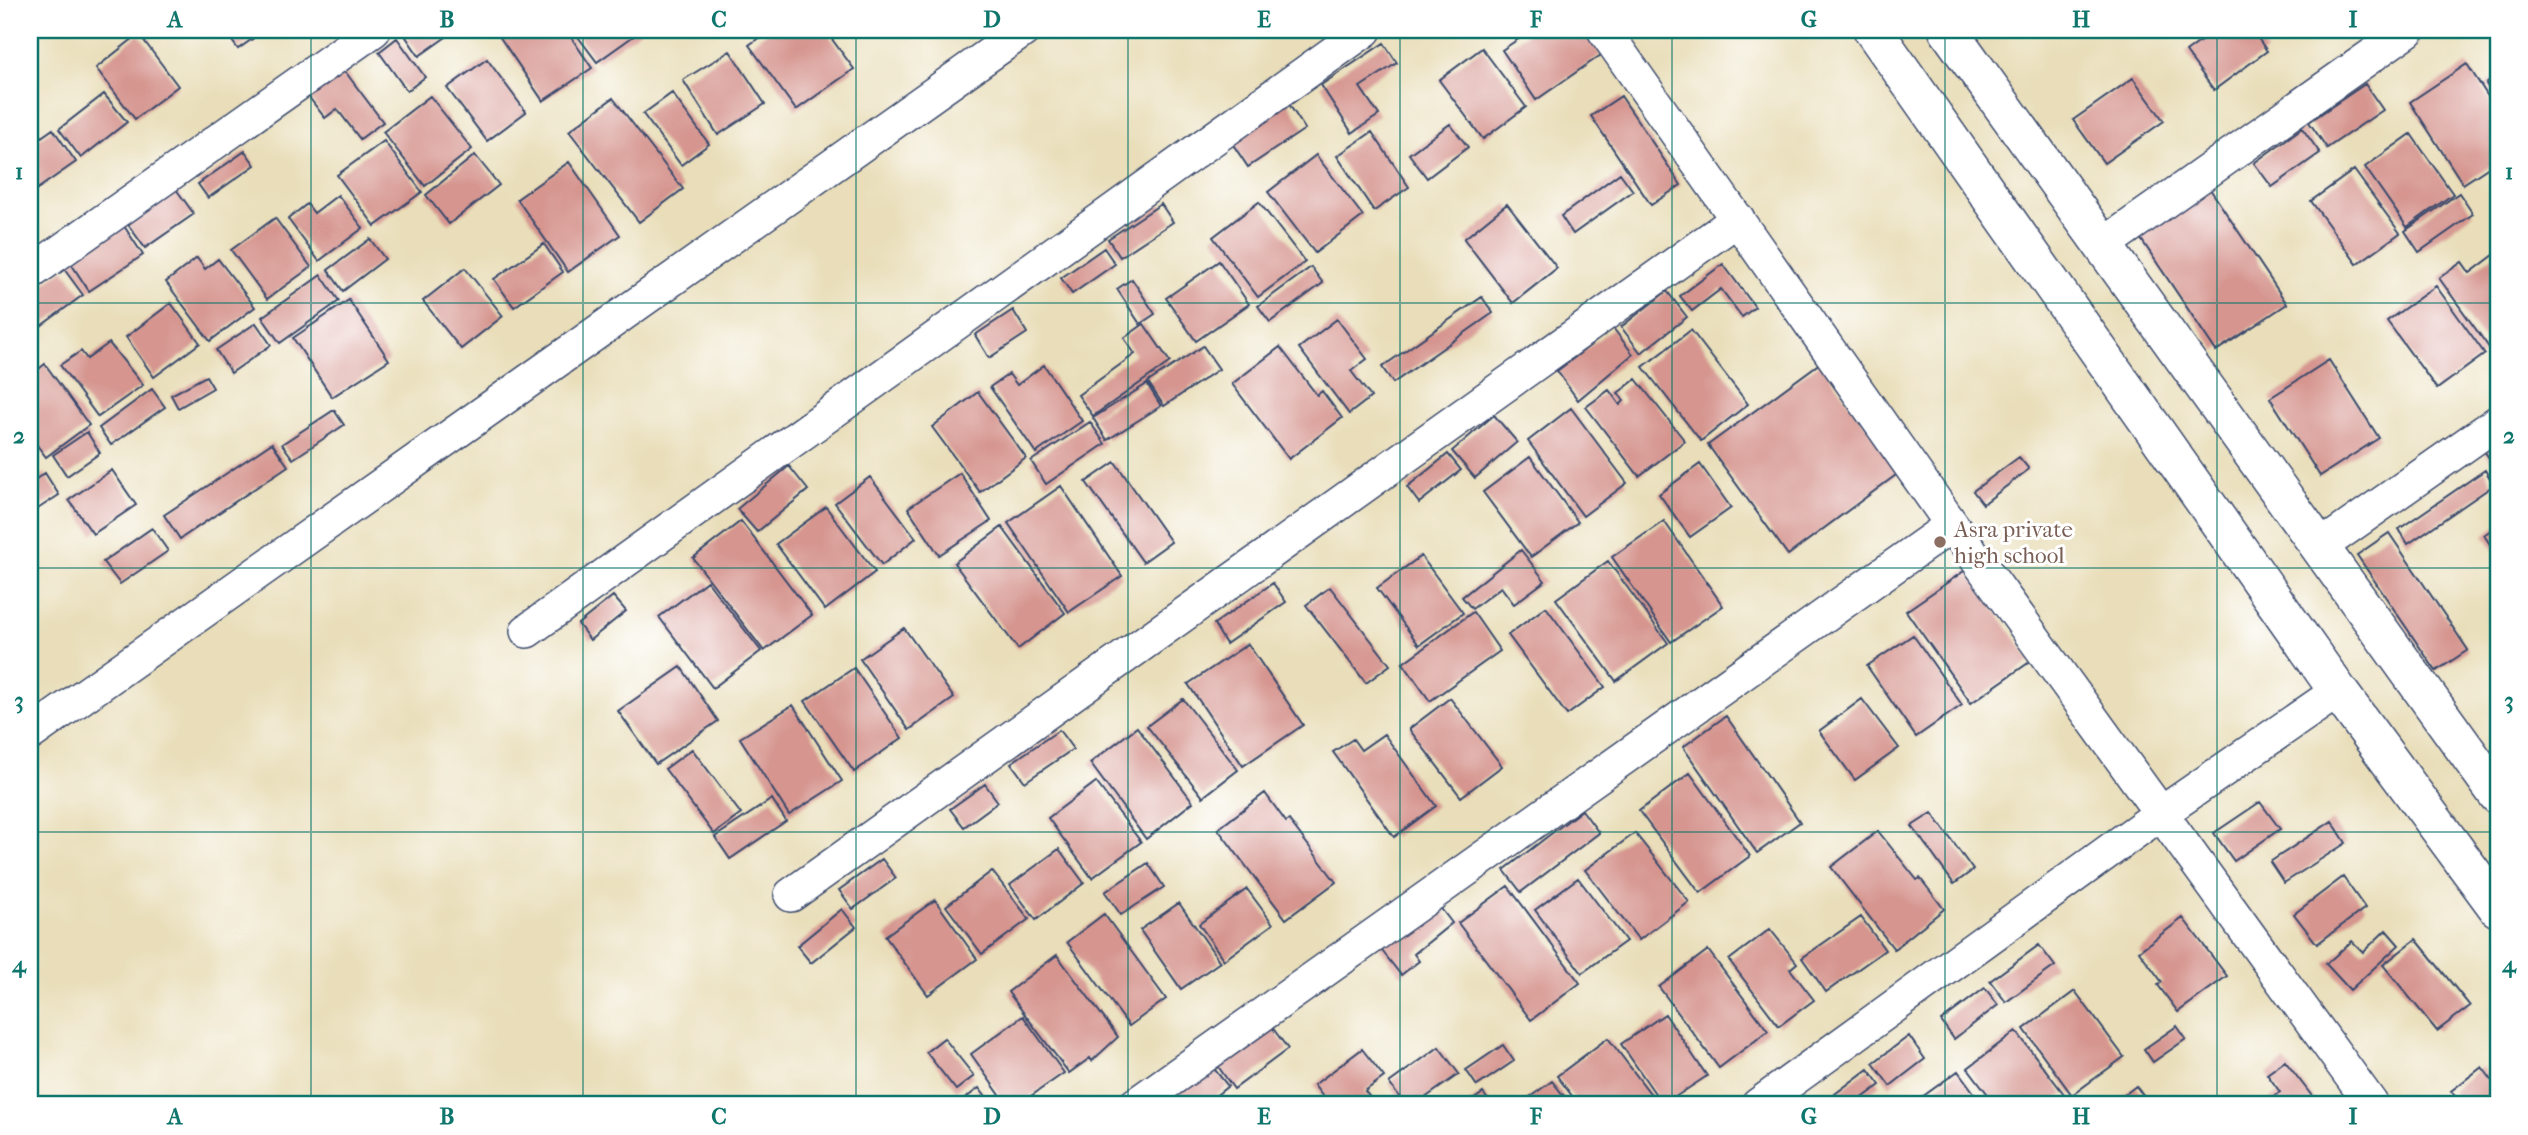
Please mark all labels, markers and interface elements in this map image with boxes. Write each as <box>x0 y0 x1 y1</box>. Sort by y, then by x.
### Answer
text: A <box>166 6 184 33</box>
text: B <box>440 6 455 33</box>
text: C <box>711 6 727 33</box>
text: D <box>983 6 1001 33</box>
text: E <box>1257 6 1271 33</box>
text: F <box>1529 6 1543 33</box>
text: G <box>1801 6 1817 33</box>
text: H <box>2072 6 2090 33</box>
text: I <box>2349 6 2358 33</box>
text: 1 <box>15 158 23 185</box>
text: 1 <box>2505 158 2513 185</box>
text: 2 <box>13 422 25 449</box>
text: 2 <box>2503 422 2515 449</box>
place label: Asra private high school <box>1953 516 2073 569</box>
marker: Asra private high school <box>1932 534 1948 550</box>
text: 3 <box>14 687 24 714</box>
text: 3 <box>2504 687 2514 714</box>
text: 4 <box>11 951 27 978</box>
text: 4 <box>2501 951 2517 978</box>
text: A <box>166 1103 184 1130</box>
text: B <box>440 1103 455 1130</box>
text: C <box>711 1103 727 1130</box>
text: D <box>983 1103 1001 1130</box>
text: E <box>1257 1103 1271 1130</box>
text: F <box>1529 1103 1543 1130</box>
text: G <box>1801 1103 1817 1130</box>
text: H <box>2072 1103 2090 1130</box>
text: I <box>2349 1103 2358 1130</box>

